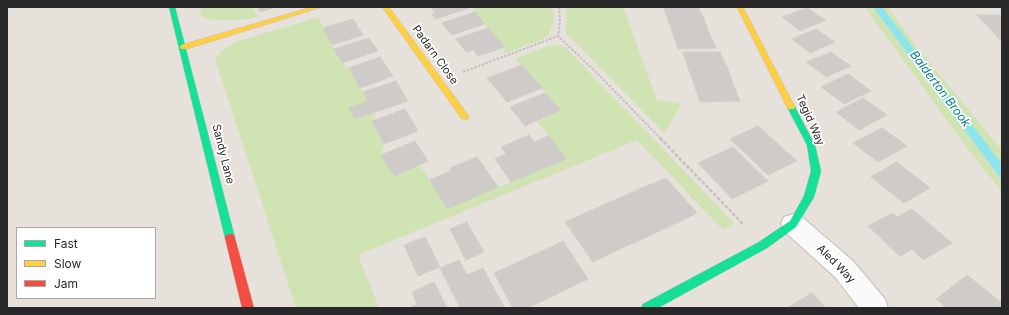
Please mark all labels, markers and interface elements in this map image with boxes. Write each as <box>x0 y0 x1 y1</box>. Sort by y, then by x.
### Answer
street label: Padarn Close <box>409 23 461 87</box>
water label: Balderton Brook <box>907 48 973 130</box>
street label: Tegid Way <box>793 92 827 148</box>
street label: Sandy Lane <box>209 123 237 185</box>
legend <box>16 227 156 299</box>
text: Fast <box>54 236 78 251</box>
street label: Aled Way <box>814 242 858 286</box>
text: Slow <box>54 256 81 271</box>
text: Jam <box>54 276 78 291</box>

